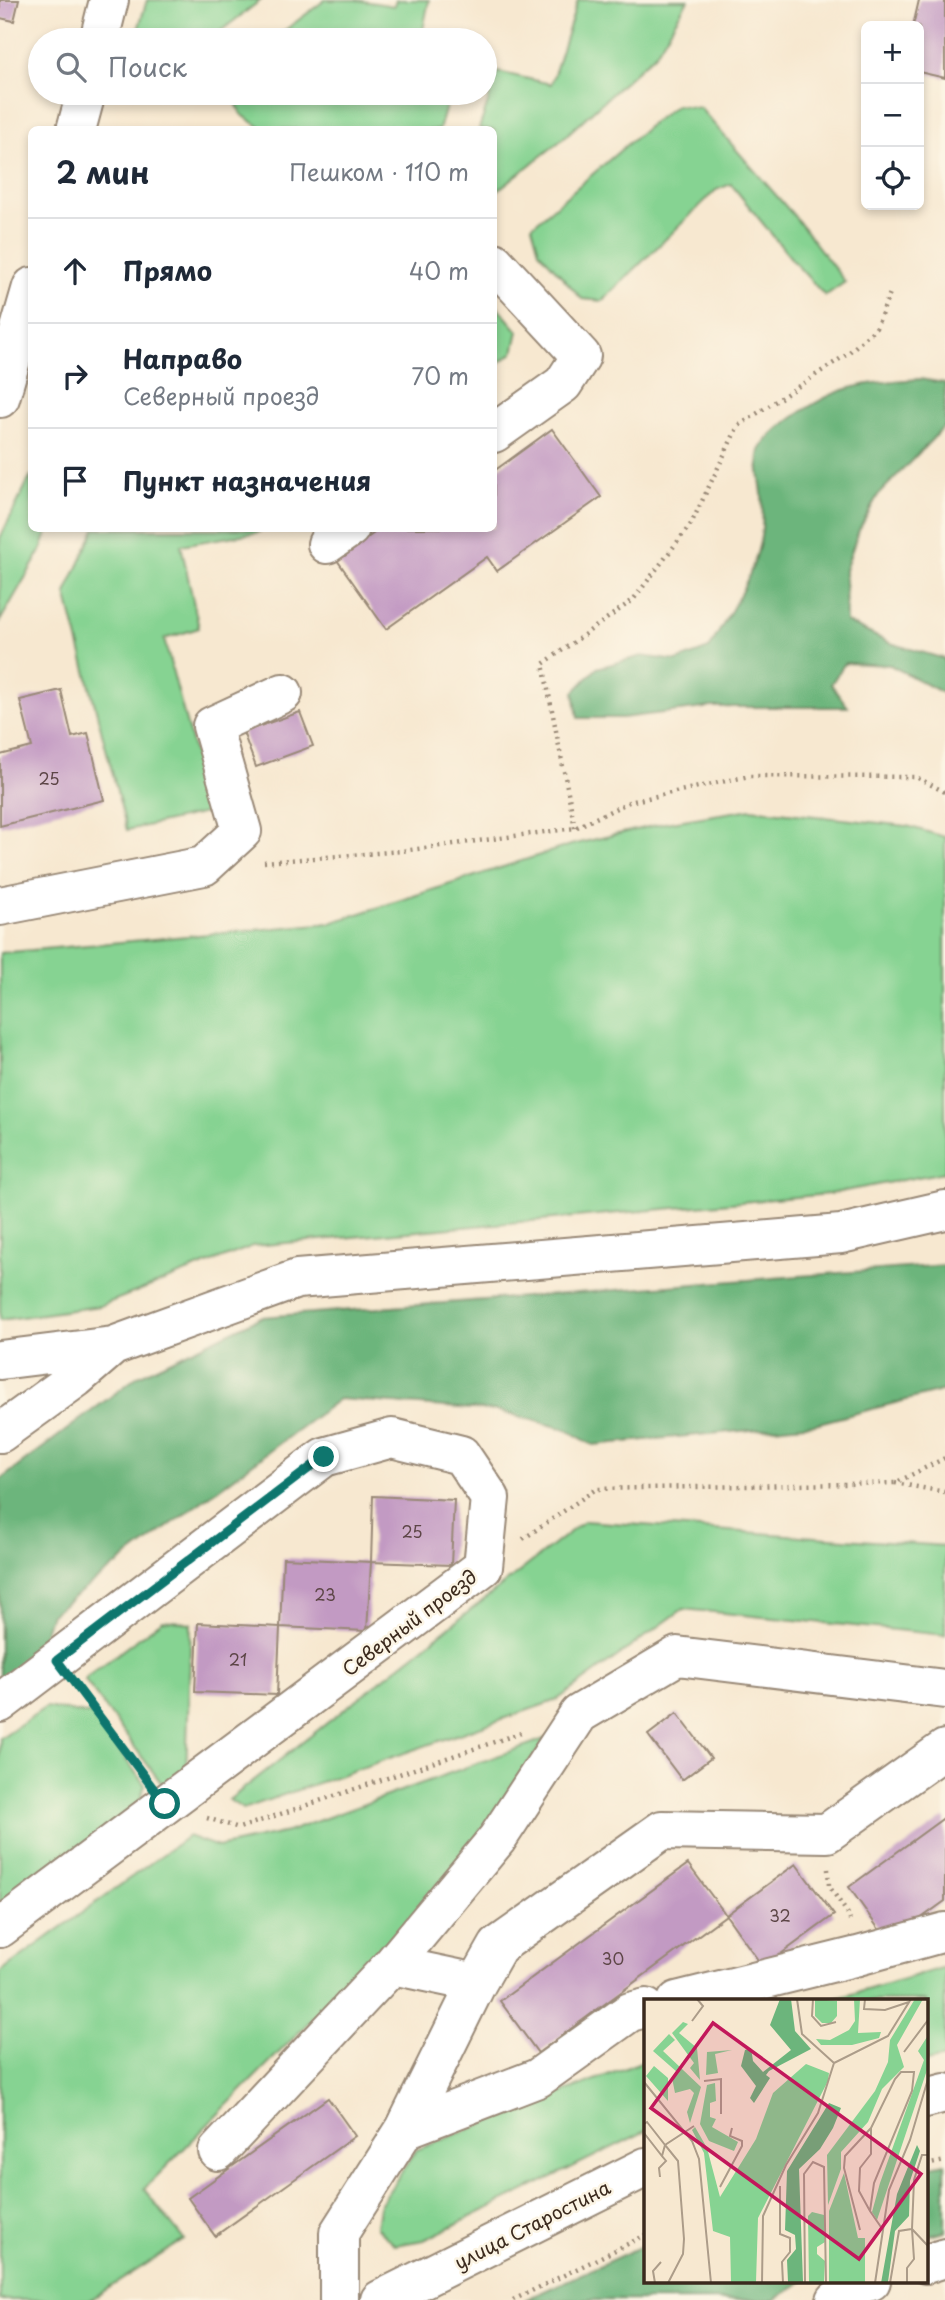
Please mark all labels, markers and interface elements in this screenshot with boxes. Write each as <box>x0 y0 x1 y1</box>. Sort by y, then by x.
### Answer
map controls <box>861 21 924 210</box>
button: + <box>861 21 924 84</box>
search box <box>28 28 497 105</box>
text: Поиск <box>108 47 187 86</box>
icon: search <box>52 48 90 86</box>
button: − <box>861 84 924 147</box>
button: locate <box>861 147 924 210</box>
text: 2 мин <box>56 149 150 194</box>
text: Пешком · 110 m <box>289 154 469 189</box>
text: Прямо <box>123 251 212 290</box>
icon: ahead <box>56 252 94 290</box>
text: 40 m <box>409 253 469 288</box>
text: Направо <box>123 339 242 378</box>
icon: right <box>56 357 94 395</box>
text: 70 m <box>411 358 469 393</box>
text: Северный проезд <box>123 378 320 413</box>
text: Пункт назначения <box>123 461 371 500</box>
icon: arrive <box>56 462 94 500</box>
house number: 25 <box>38 766 60 790</box>
route end <box>308 1441 339 1472</box>
house number: 25 <box>401 1519 423 1543</box>
street label: Северный проезд <box>336 1562 482 1682</box>
house number: 23 <box>314 1582 336 1606</box>
house number: 21 <box>229 1647 247 1671</box>
route start <box>149 1788 180 1819</box>
house number: 32 <box>769 1903 791 1927</box>
house number: 30 <box>602 1946 624 1970</box>
inset map <box>644 1999 928 2282</box>
street label: улица Старостина <box>449 2172 615 2276</box>

